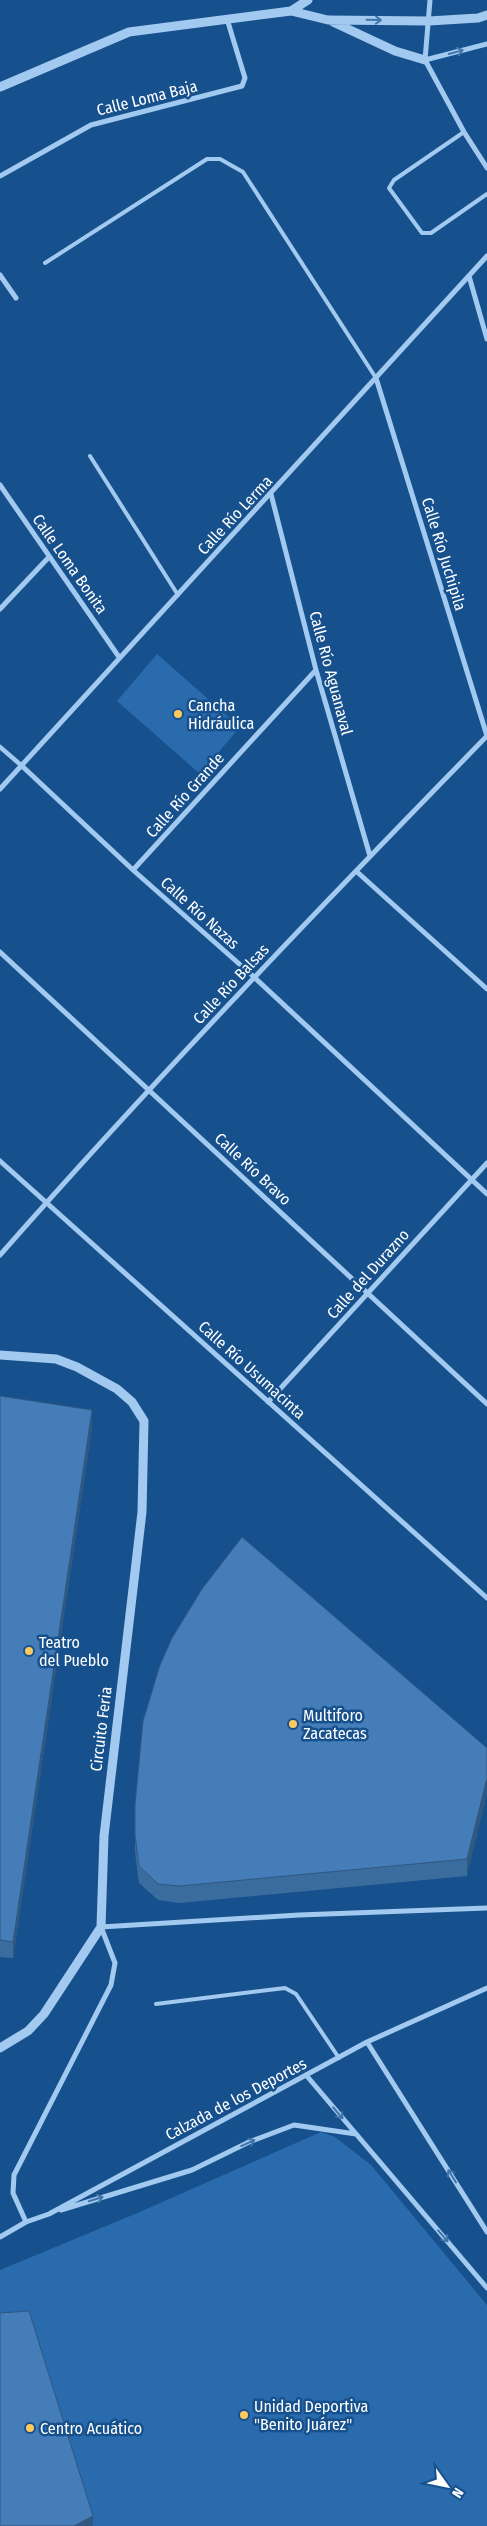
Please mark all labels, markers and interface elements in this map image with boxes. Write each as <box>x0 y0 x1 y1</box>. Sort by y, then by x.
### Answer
one-way arrow <box>366 16 382 25</box>
one-way arrow <box>448 46 464 56</box>
street label: Calle Loma Baja <box>95 76 199 120</box>
street label: Calle Río Lerma <box>194 471 276 558</box>
street label: Calle Río Juchipila <box>418 495 470 613</box>
street label: Calle Loma Bonita <box>29 510 112 618</box>
street label: Calle Río Aguanaval <box>305 609 357 737</box>
place label: Cancha Hidráulica <box>188 696 255 733</box>
marker: Cancha Hidráulica <box>172 708 184 720</box>
street label: Calle Río Grande <box>142 749 228 841</box>
street label: Calle Río Nazas <box>157 873 243 953</box>
street label: Calle Río Balsas <box>189 940 273 1028</box>
street label: Calle Río Bravo <box>211 1129 295 1209</box>
street label: Calle del Durazno <box>323 1225 413 1323</box>
street label: Calle Río Usumacinta <box>195 1317 310 1423</box>
place label: Teatro del Pueblo <box>39 1633 109 1670</box>
marker: Teatro del Pueblo <box>23 1645 35 1657</box>
street label: Circuito Feria <box>86 1685 116 1773</box>
place label: Multiforo Zacatecas <box>303 1706 367 1743</box>
marker: Multiforo Zacatecas <box>287 1718 299 1730</box>
street label: Calzada de los Deportes <box>162 2054 310 2144</box>
one-way arrow <box>332 2106 343 2119</box>
one-way arrow <box>240 2138 255 2148</box>
one-way arrow <box>446 2169 457 2183</box>
one-way arrow <box>87 2194 103 2204</box>
one-way arrow <box>437 2230 449 2243</box>
place label: Unidad Deportiva "Benito Juárez" <box>254 2397 368 2434</box>
marker: Unidad Deportiva "Benito Juárez" <box>238 2409 250 2421</box>
place label: Centro Acuático <box>40 2419 142 2438</box>
marker: Centro Acuático <box>24 2422 36 2434</box>
north arrow <box>422 2461 472 2511</box>
text: N <box>448 2485 467 2501</box>

